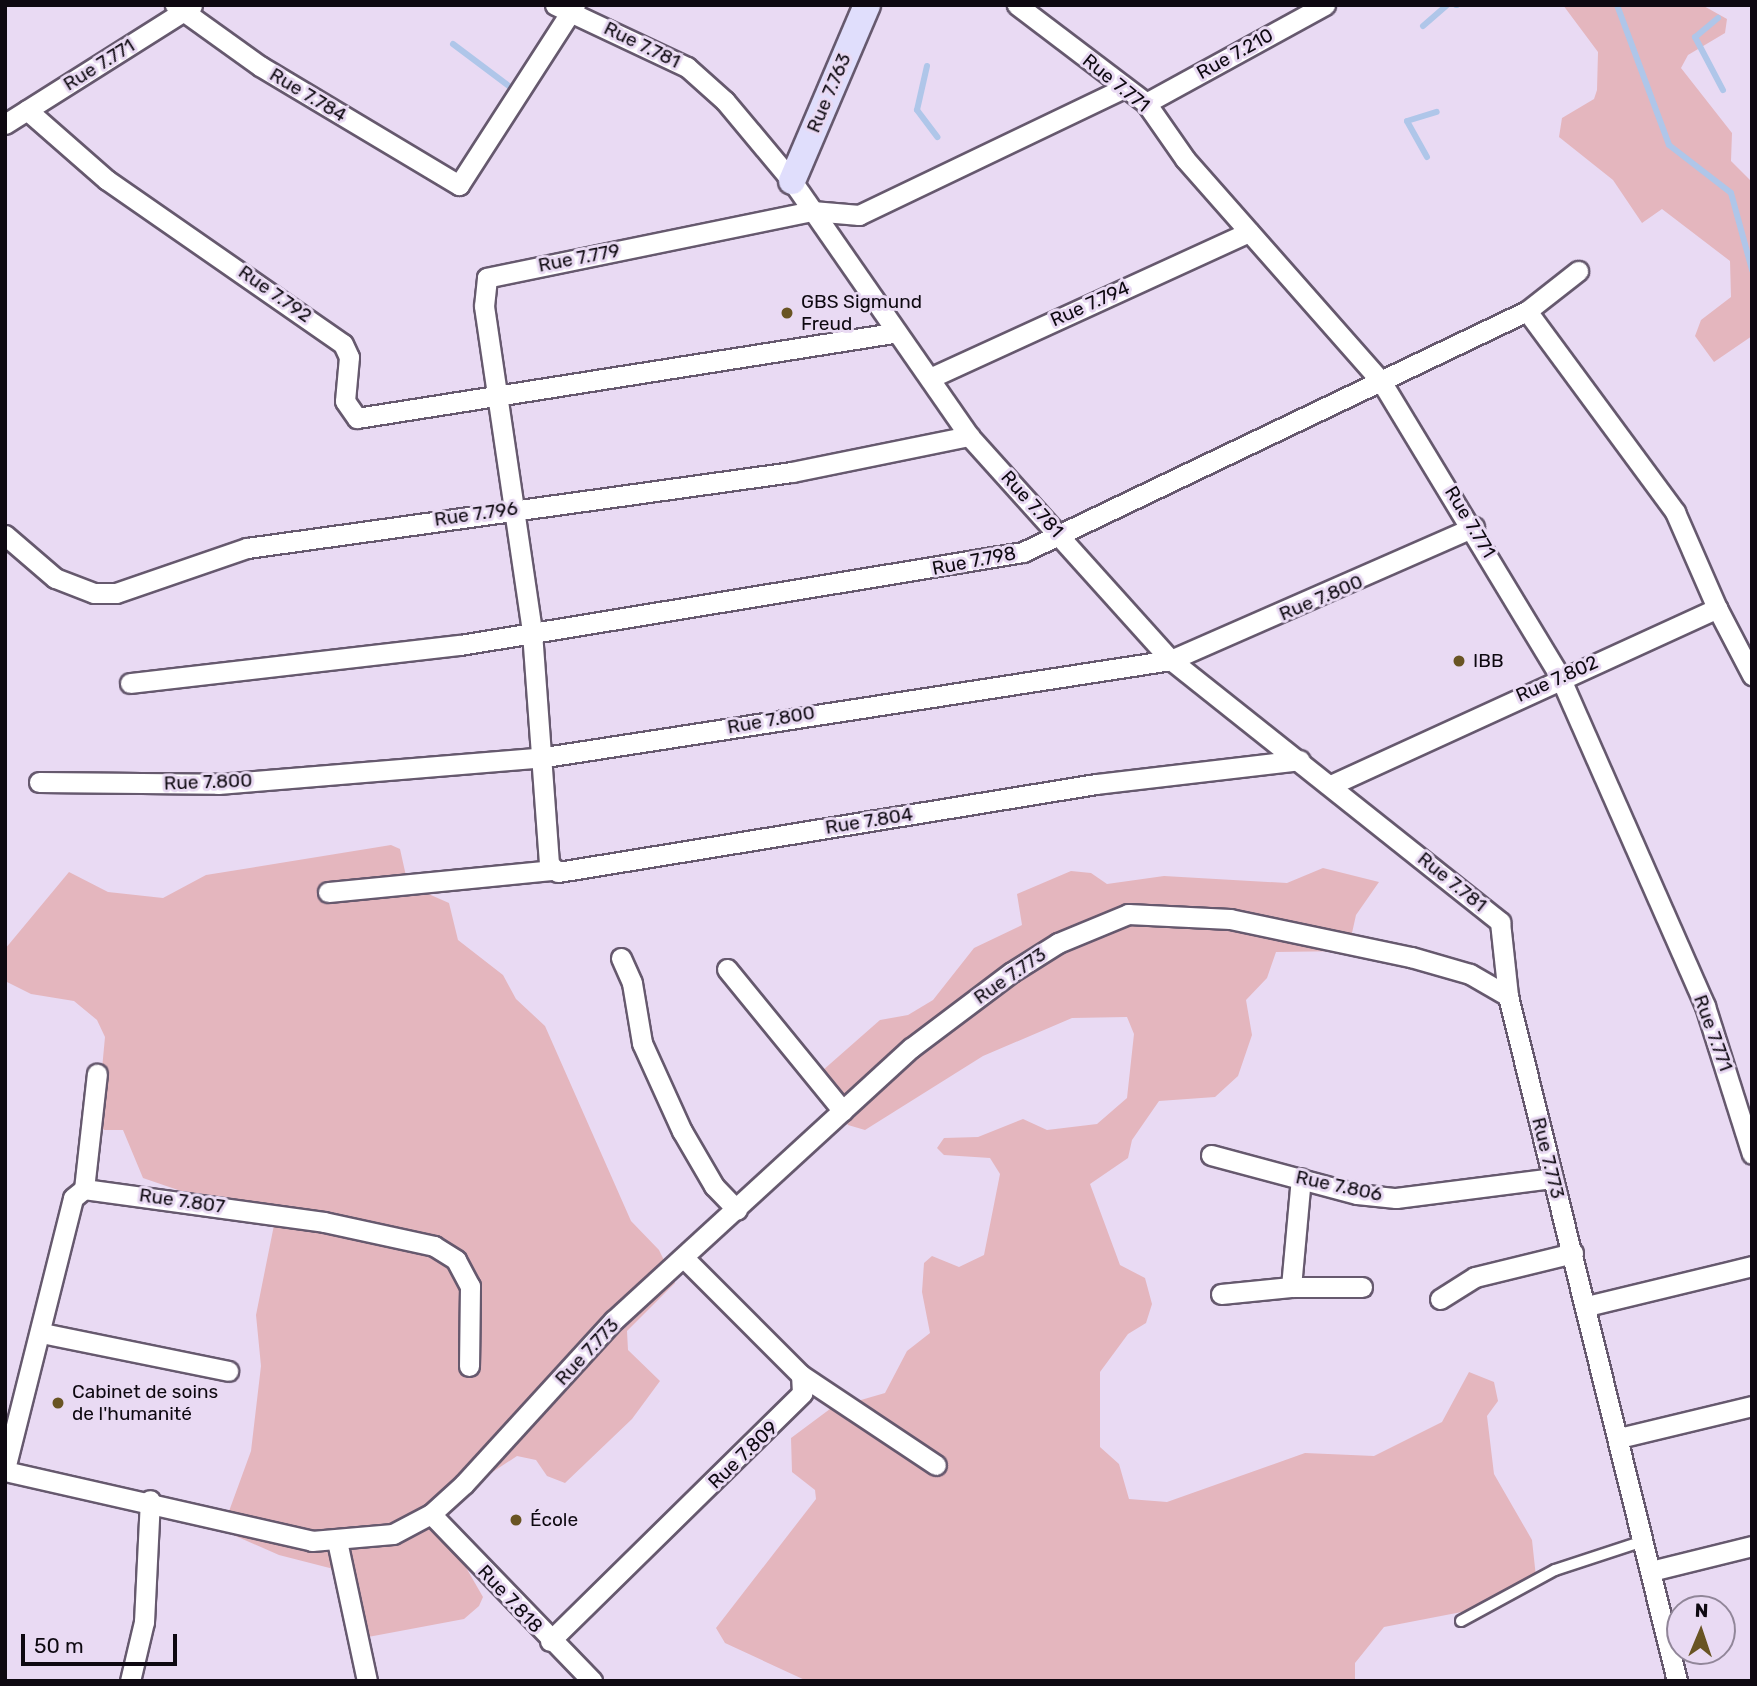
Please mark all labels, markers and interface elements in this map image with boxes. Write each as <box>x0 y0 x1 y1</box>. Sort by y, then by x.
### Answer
street label: Rue 7.781 <box>600 17 684 73</box>
street label: Rue 7.210 <box>1193 24 1277 84</box>
street label: Rue 7.771 <box>59 34 139 96</box>
street label: Rue 7.771 <box>1078 49 1154 117</box>
street label: Rue 7.763 <box>802 50 856 136</box>
street label: Rue 7.784 <box>265 63 351 127</box>
street label: Rue 7.779 <box>536 239 622 277</box>
street label: Rue 7.792 <box>234 261 316 327</box>
street label: Rue 7.794 <box>1047 276 1133 332</box>
place label: GBS Sigmund Freud <box>801 291 922 335</box>
marker: GBS Sigmund Freud <box>779 305 795 321</box>
street label: Rue 7.781 <box>996 466 1068 542</box>
street label: Rue 7.771 <box>1440 482 1500 562</box>
street label: Rue 7.796 <box>433 497 519 531</box>
street label: Rue 7.798 <box>930 542 1018 580</box>
street label: Rue 7.800 <box>1276 570 1366 626</box>
place label: IBB <box>1473 650 1504 672</box>
street label: Rue 7.802 <box>1512 651 1602 707</box>
marker: IBB <box>1451 653 1467 669</box>
street label: Rue 7.800 <box>725 701 817 739</box>
street label: Rue 7.800 <box>163 769 253 795</box>
street label: Rue 7.804 <box>824 803 914 839</box>
street label: Rue 7.781 <box>1413 847 1491 917</box>
street label: Rue 7.773 <box>970 943 1050 1009</box>
street label: Rue 7.771 <box>1689 992 1737 1074</box>
street label: Rue 7.773 <box>1527 1115 1569 1201</box>
street label: Rue 7.806 <box>1294 1166 1384 1206</box>
street label: Rue 7.807 <box>138 1184 226 1218</box>
street label: Rue 7.773 <box>550 1314 624 1390</box>
place label: Cabinet de soins de l'humanité <box>72 1381 218 1425</box>
marker: Cabinet de soins de l'humanité <box>50 1395 66 1411</box>
street label: Rue 7.809 <box>704 1416 782 1494</box>
place label: École <box>530 1509 578 1531</box>
marker: École <box>508 1512 524 1528</box>
street label: Rue 7.818 <box>473 1560 547 1638</box>
north arrow <box>1666 1595 1736 1665</box>
text: N <box>1694 1599 1709 1622</box>
scale bar <box>24 1620 180 1664</box>
text: 50 m <box>34 1633 84 1658</box>

